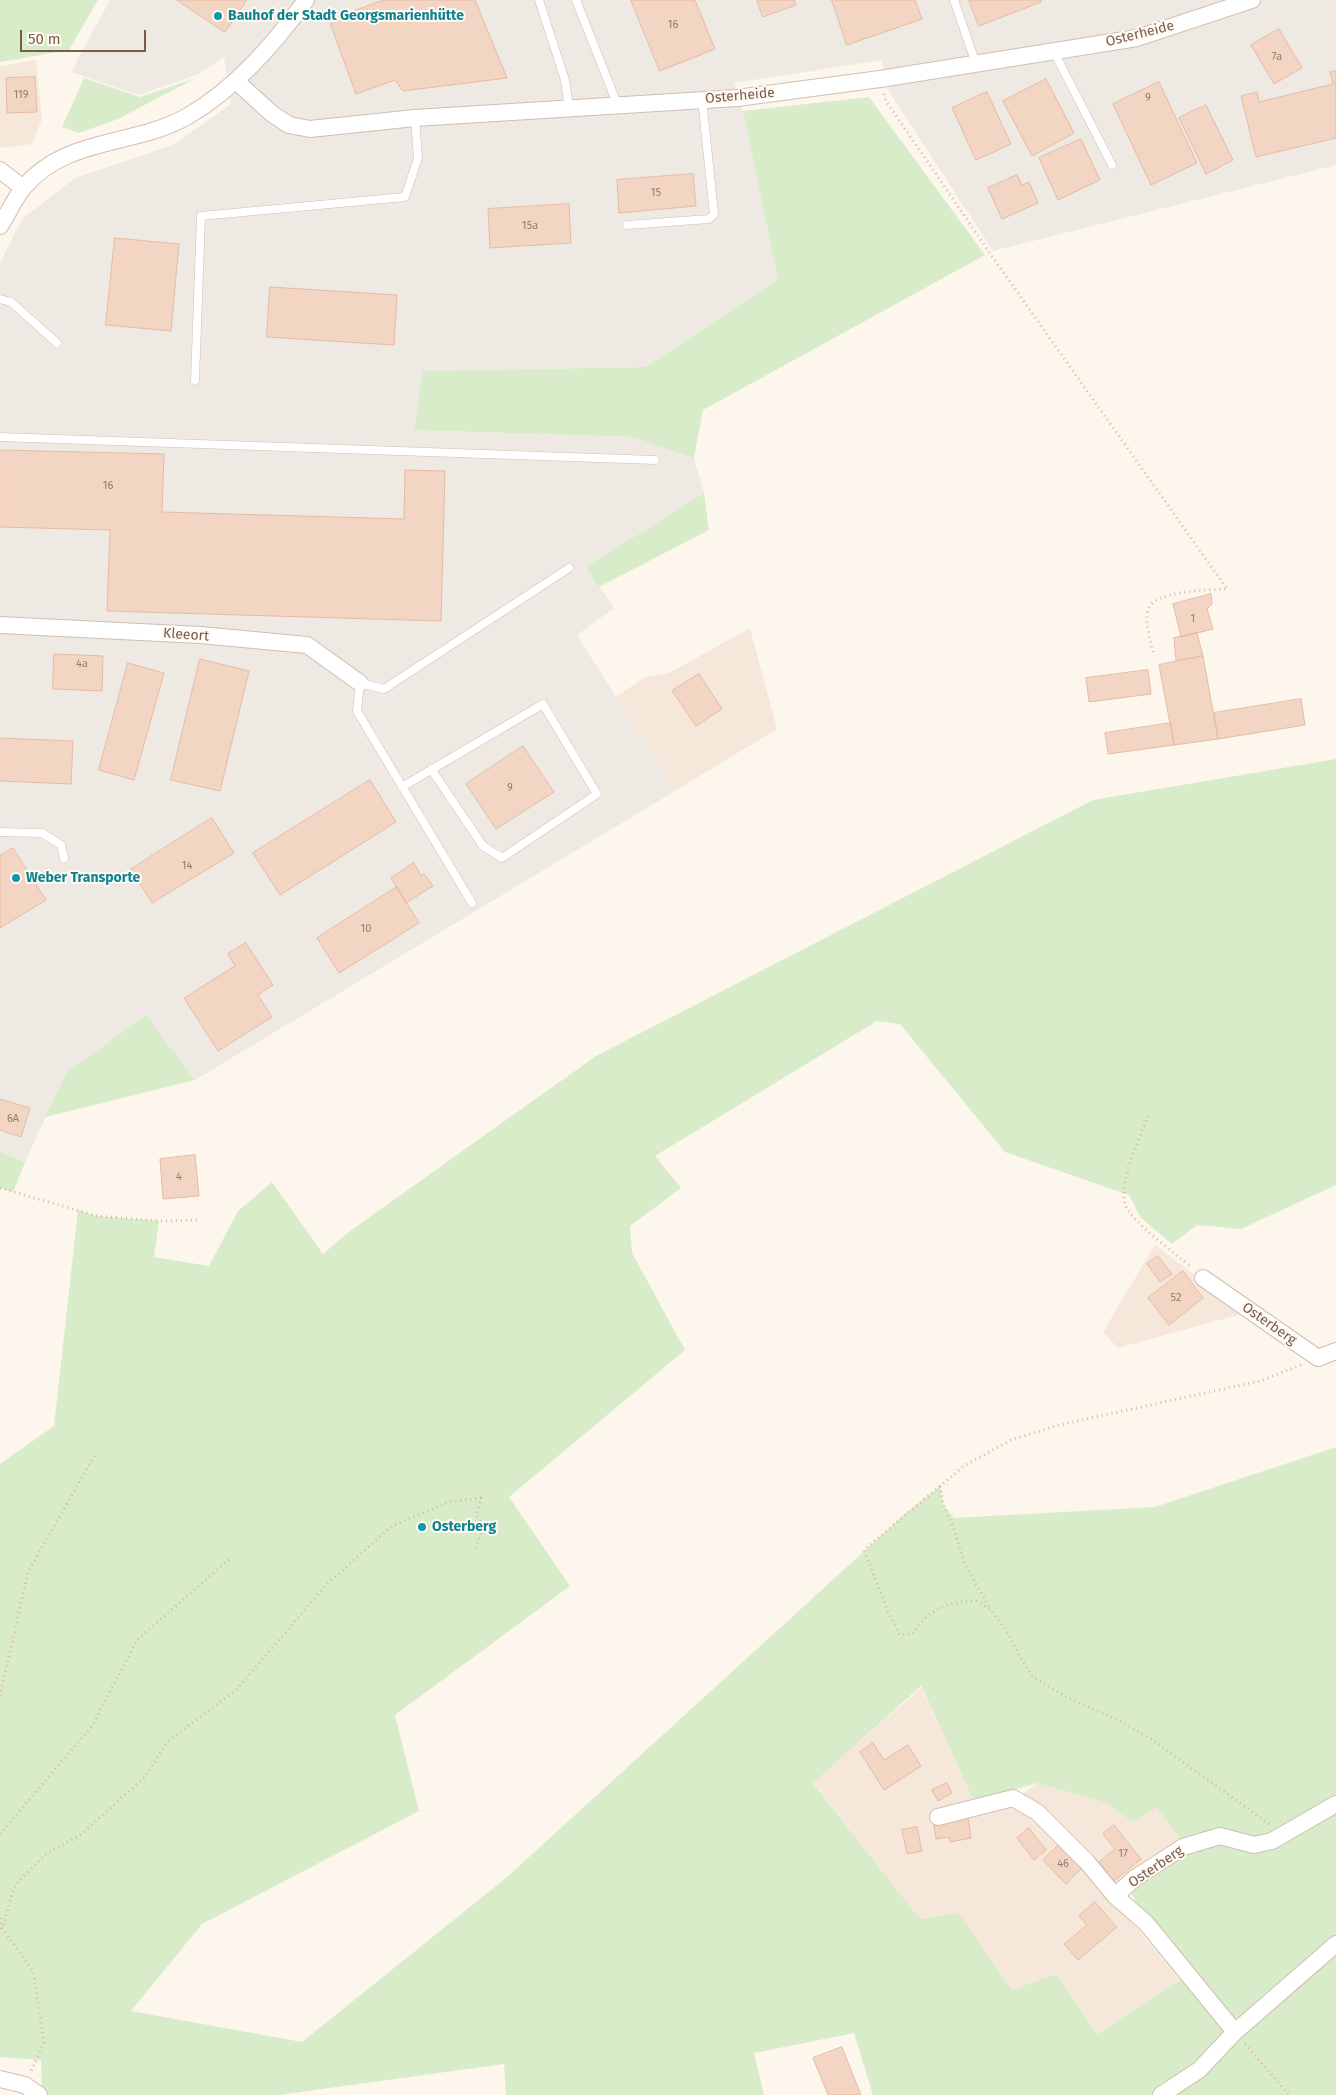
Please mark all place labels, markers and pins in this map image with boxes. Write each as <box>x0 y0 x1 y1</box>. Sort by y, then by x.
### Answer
place label: Bauhof der Stadt Georgsmarienhütte <box>228 8 464 24</box>
marker: Bauhof der Stadt Georgsmarienhütte <box>212 10 224 22</box>
place label: Weber Transporte <box>26 870 140 886</box>
marker: Weber Transporte <box>10 872 22 884</box>
place label: Osterberg <box>432 1519 496 1535</box>
marker: Osterberg <box>416 1521 428 1533</box>

